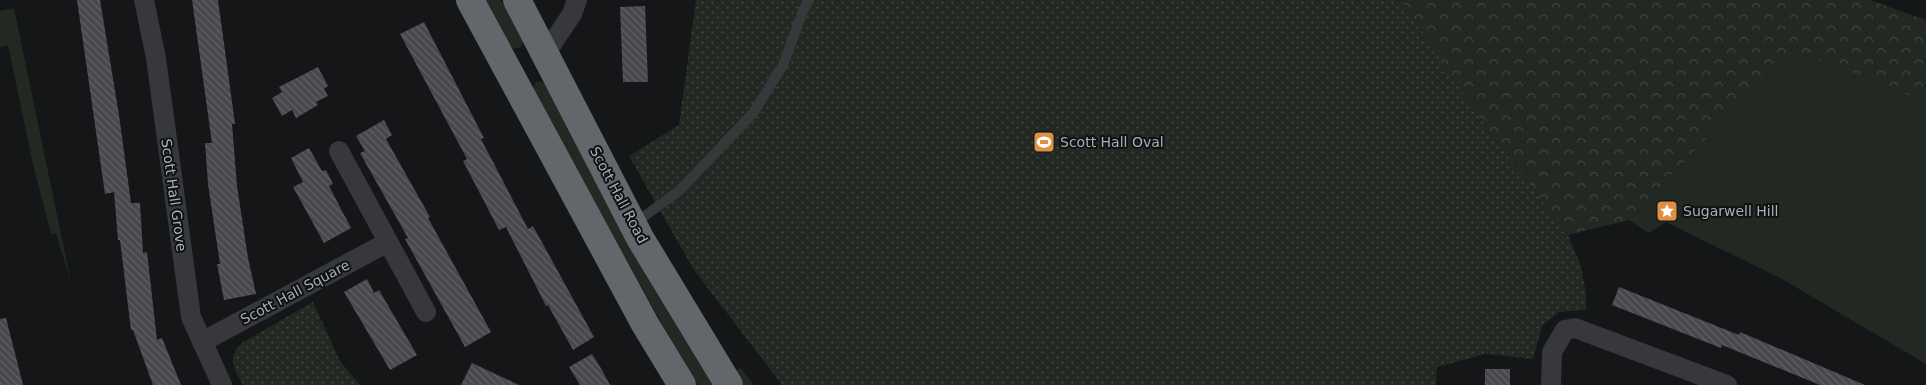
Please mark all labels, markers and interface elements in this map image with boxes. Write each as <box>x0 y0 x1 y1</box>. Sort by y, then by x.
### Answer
sports icon: Scott Hall Oval <box>1032 130 1056 154</box>
place label: Scott Hall Oval <box>1060 134 1164 150</box>
street label: Scott Hall Grove <box>158 138 190 252</box>
street label: Scott Hall Road <box>587 144 651 246</box>
place icon: Sugarwell Hill <box>1655 199 1679 223</box>
place label: Sugarwell Hill <box>1683 203 1778 219</box>
street label: Scott Hall Square <box>238 256 352 328</box>

